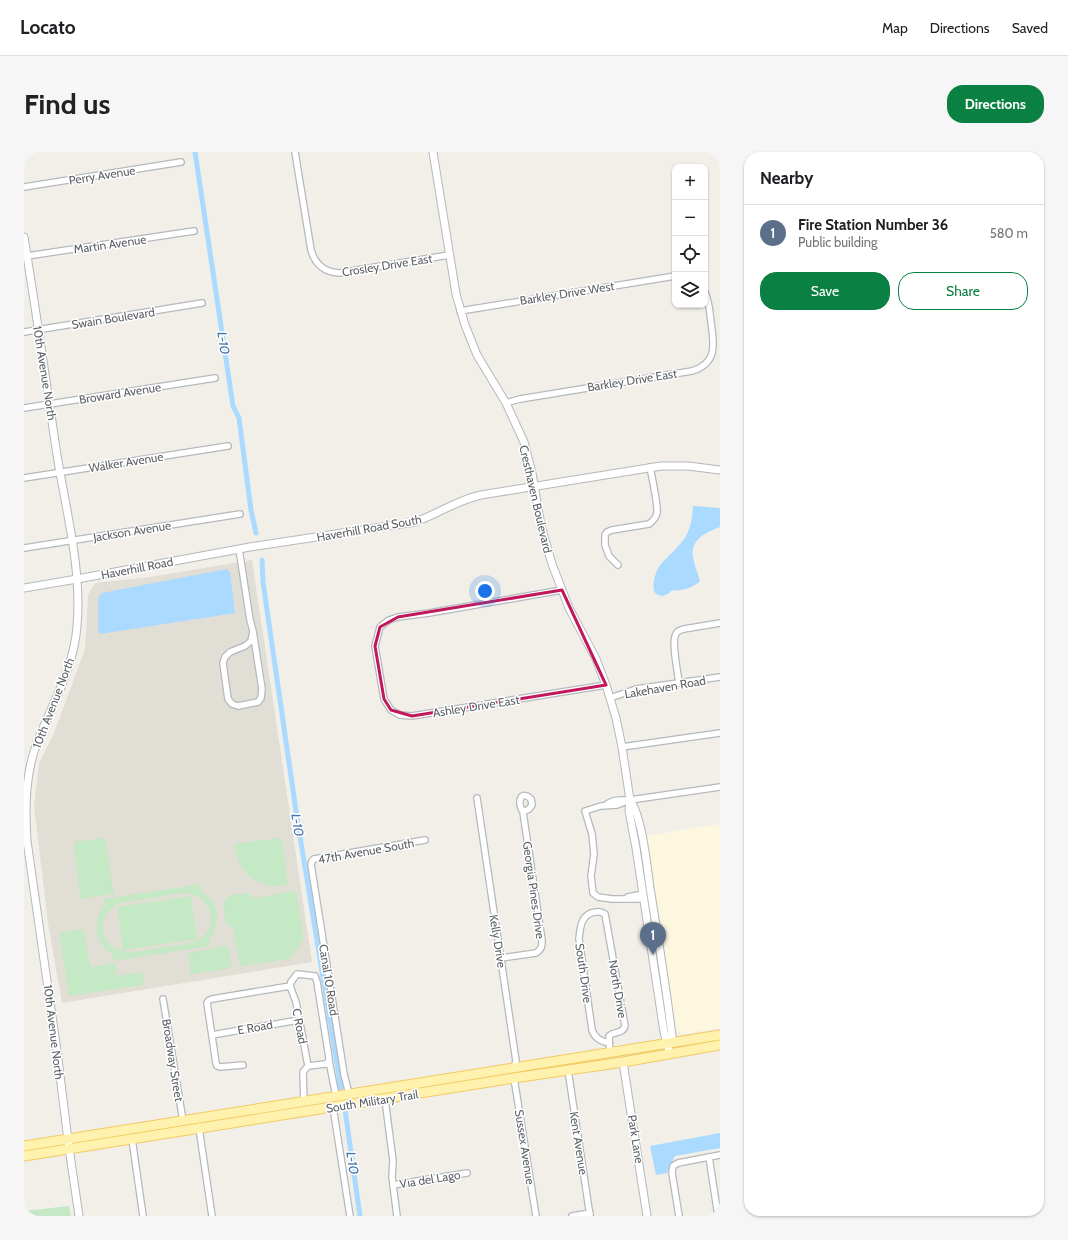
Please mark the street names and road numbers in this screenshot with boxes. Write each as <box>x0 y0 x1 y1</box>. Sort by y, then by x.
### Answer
street label: Perry Avenue <box>68 162 136 188</box>
street label: Martin Avenue <box>73 231 147 257</box>
street label: Crosley Drive East <box>341 250 433 280</box>
street label: Barkley Drive West <box>519 278 615 308</box>
street label: Swain Boulevard <box>70 304 156 332</box>
street label: 10th Avenue North <box>30 325 60 421</box>
street label: Barkley Drive East <box>586 365 678 395</box>
street label: Broward Avenue <box>78 379 162 407</box>
street label: Cresthaven Boulevard <box>516 444 556 554</box>
street label: Walker Avenue <box>88 449 164 475</box>
street label: Haverhill Road South <box>315 511 423 545</box>
street label: Jackson Avenue <box>91 517 172 545</box>
street label: Haverhill Road <box>100 554 174 582</box>
street label: 10th Avenue North <box>29 656 77 750</box>
street label: Lakehaven Road <box>623 672 707 702</box>
street label: Ashley Drive East <box>432 692 520 720</box>
street label: 47th Avenue South <box>317 835 415 867</box>
street label: Georgia Pines Drive <box>520 840 548 940</box>
street label: Kelly Drive <box>486 913 510 969</box>
street label: South Drive <box>572 942 596 1004</box>
street label: Canal 10 Road <box>316 943 342 1017</box>
street label: North Drive <box>606 959 630 1019</box>
street label: 10th Avenue North <box>41 984 67 1080</box>
street label: C Road <box>289 1007 311 1045</box>
street label: E Road <box>236 1017 274 1037</box>
street label: Broadway Street <box>159 1018 187 1102</box>
street label: South Military Trail <box>325 1086 419 1116</box>
street label: Sussex Avenue <box>512 1108 538 1186</box>
street label: Kent Avenue <box>567 1110 591 1176</box>
street label: Park Lane <box>625 1114 647 1164</box>
street label: Via del Lago <box>398 1167 462 1191</box>

